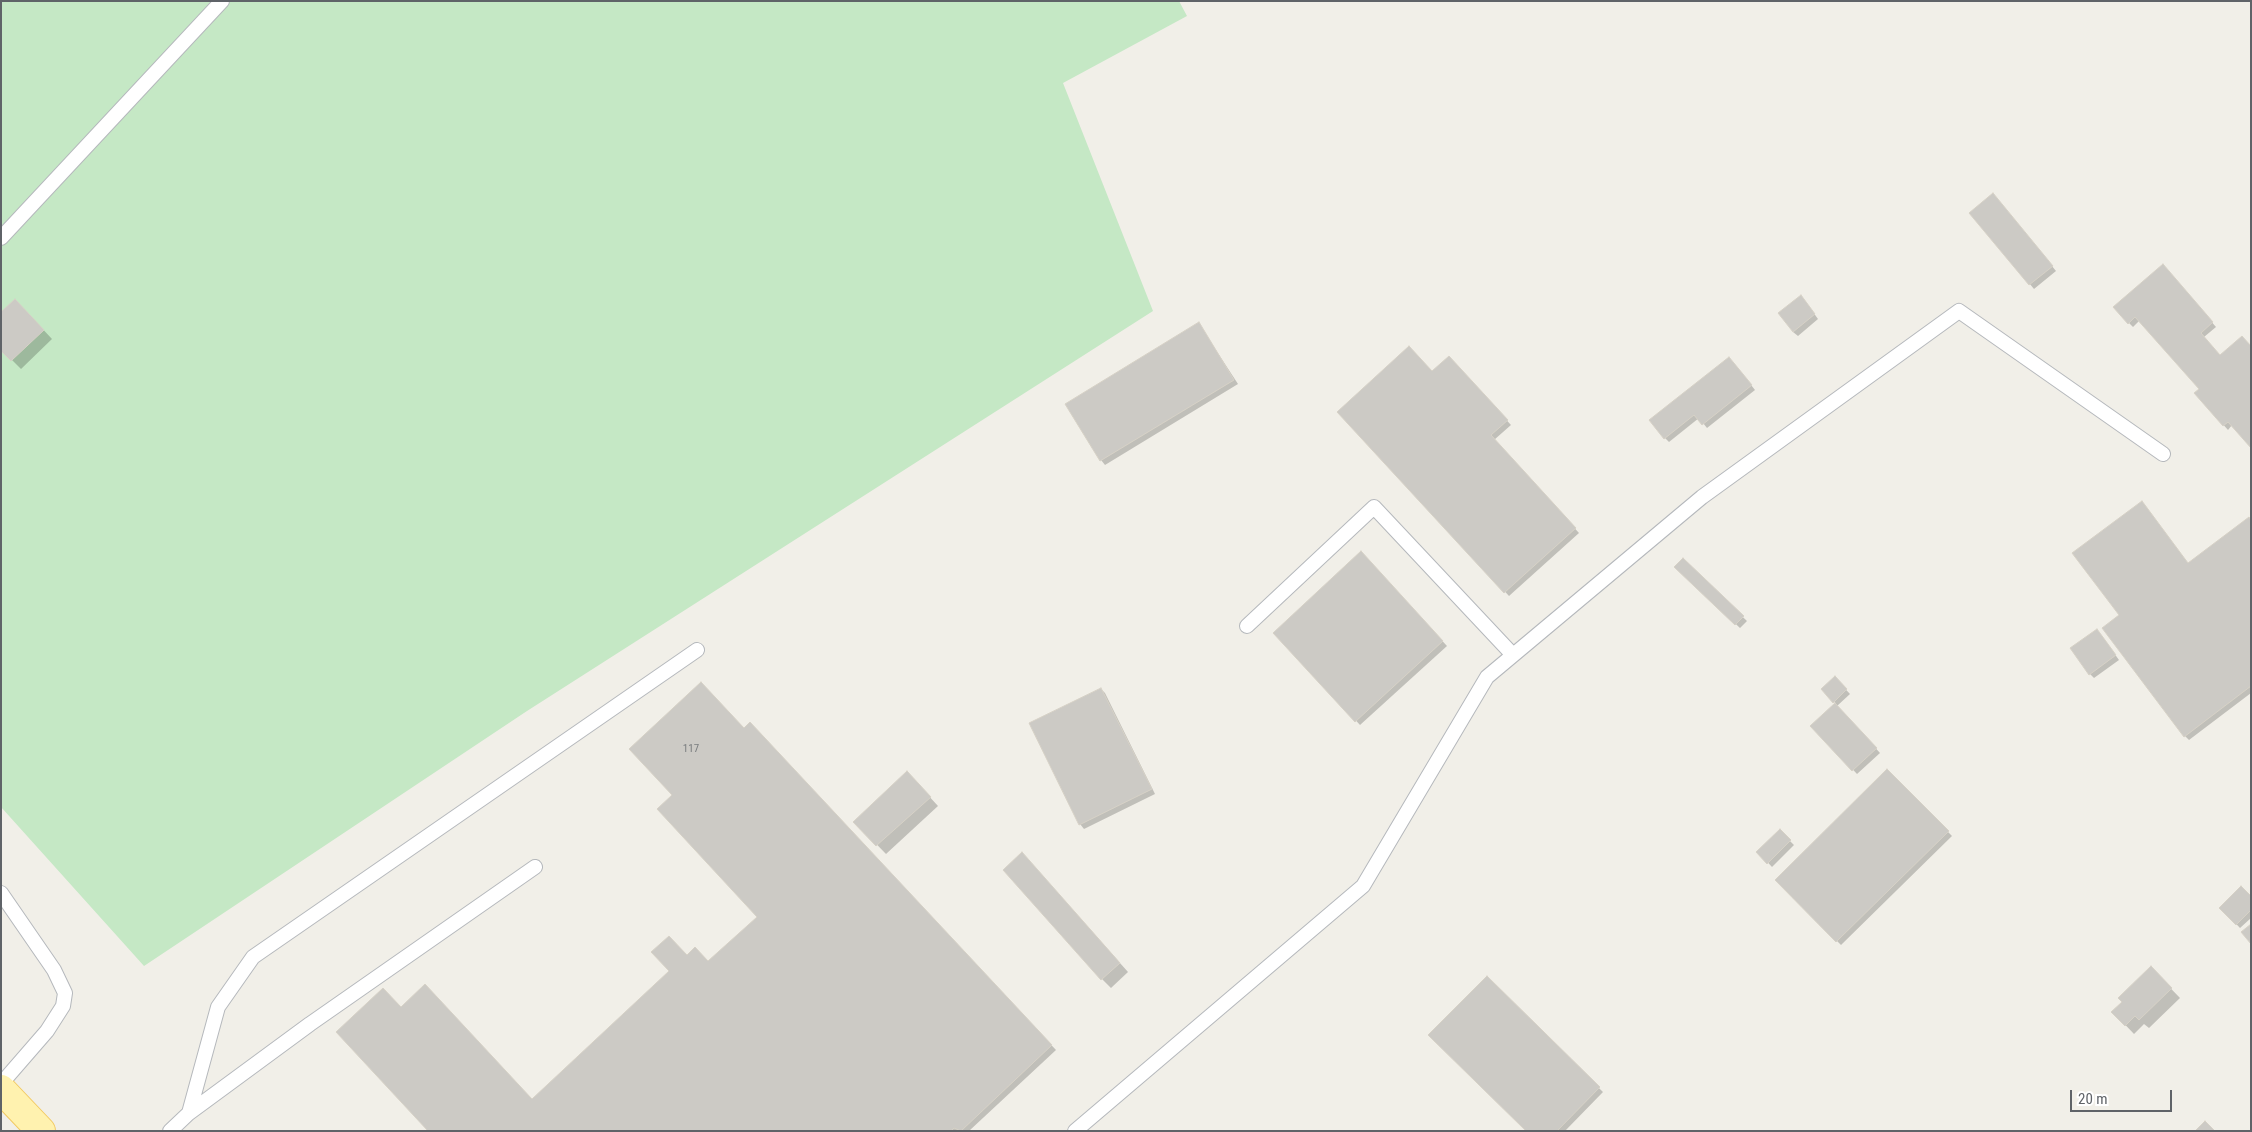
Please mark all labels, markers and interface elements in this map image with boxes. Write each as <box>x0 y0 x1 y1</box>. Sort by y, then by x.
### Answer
house number: 117 <box>683 742 699 756</box>
scale bar <box>2072 1080 2174 1112</box>
text: 20 m <box>2078 1090 2108 1108</box>

